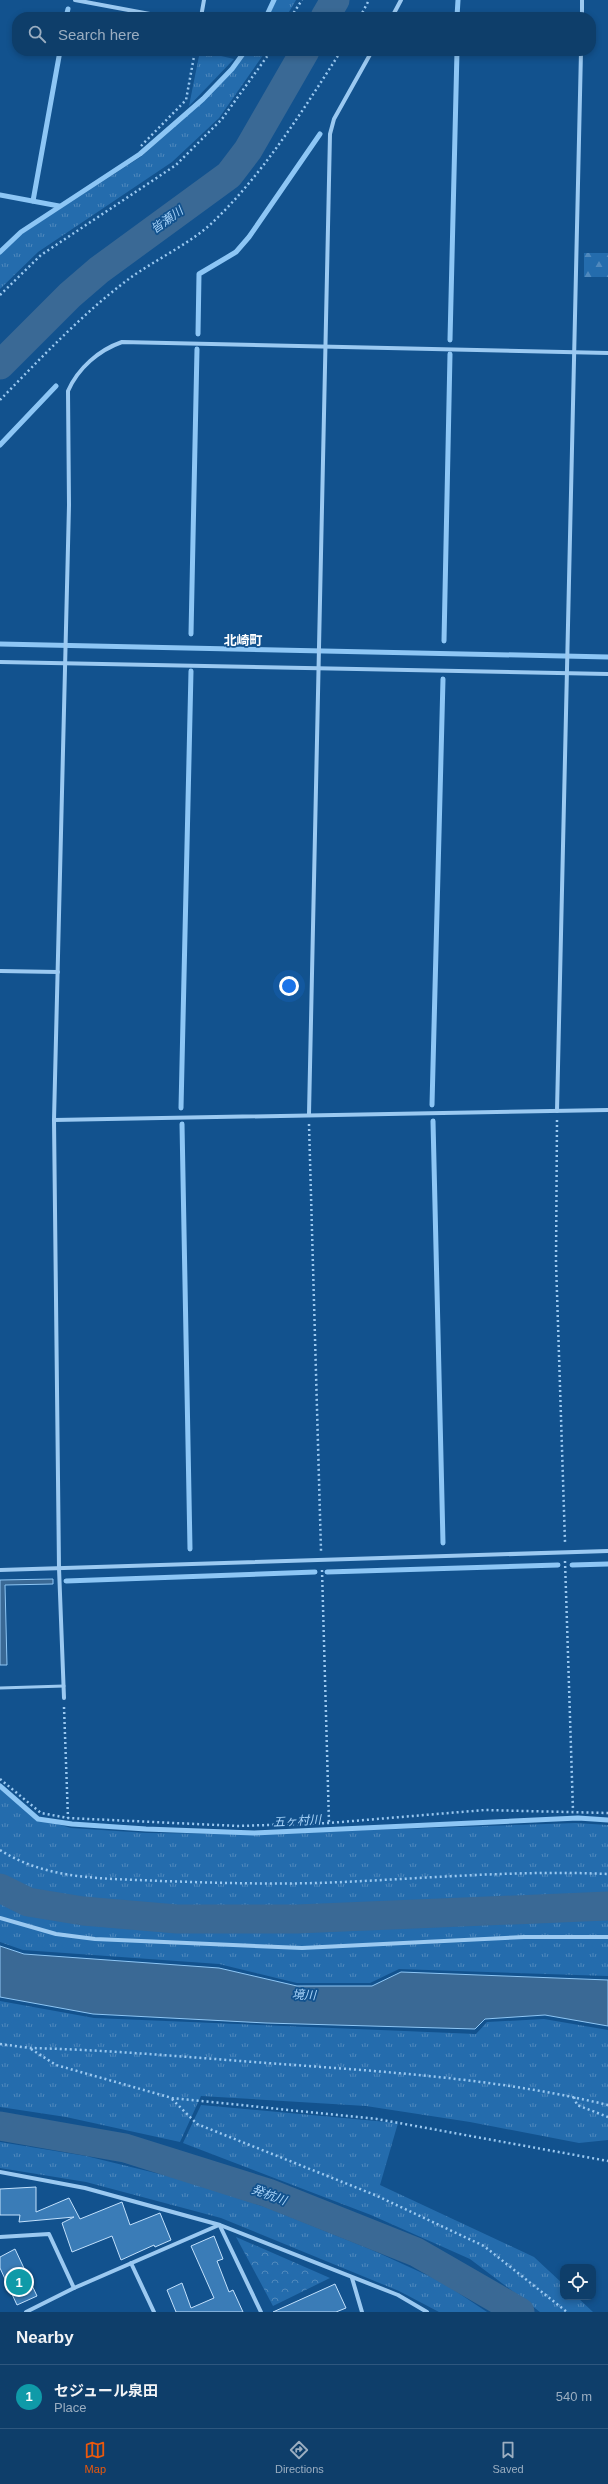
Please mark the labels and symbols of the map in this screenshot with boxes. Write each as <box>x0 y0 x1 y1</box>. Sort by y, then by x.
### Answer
water label: 皆瀬川 <box>148 203 187 236</box>
district label: 北崎町 <box>223 633 263 648</box>
your location <box>279 976 299 996</box>
water label: 五ヶ村川 <box>273 1813 323 1829</box>
water label: 境川 <box>292 1988 318 2002</box>
water label: 発杭川 <box>250 2182 290 2208</box>
pin: 1 <box>6 2267 32 2297</box>

